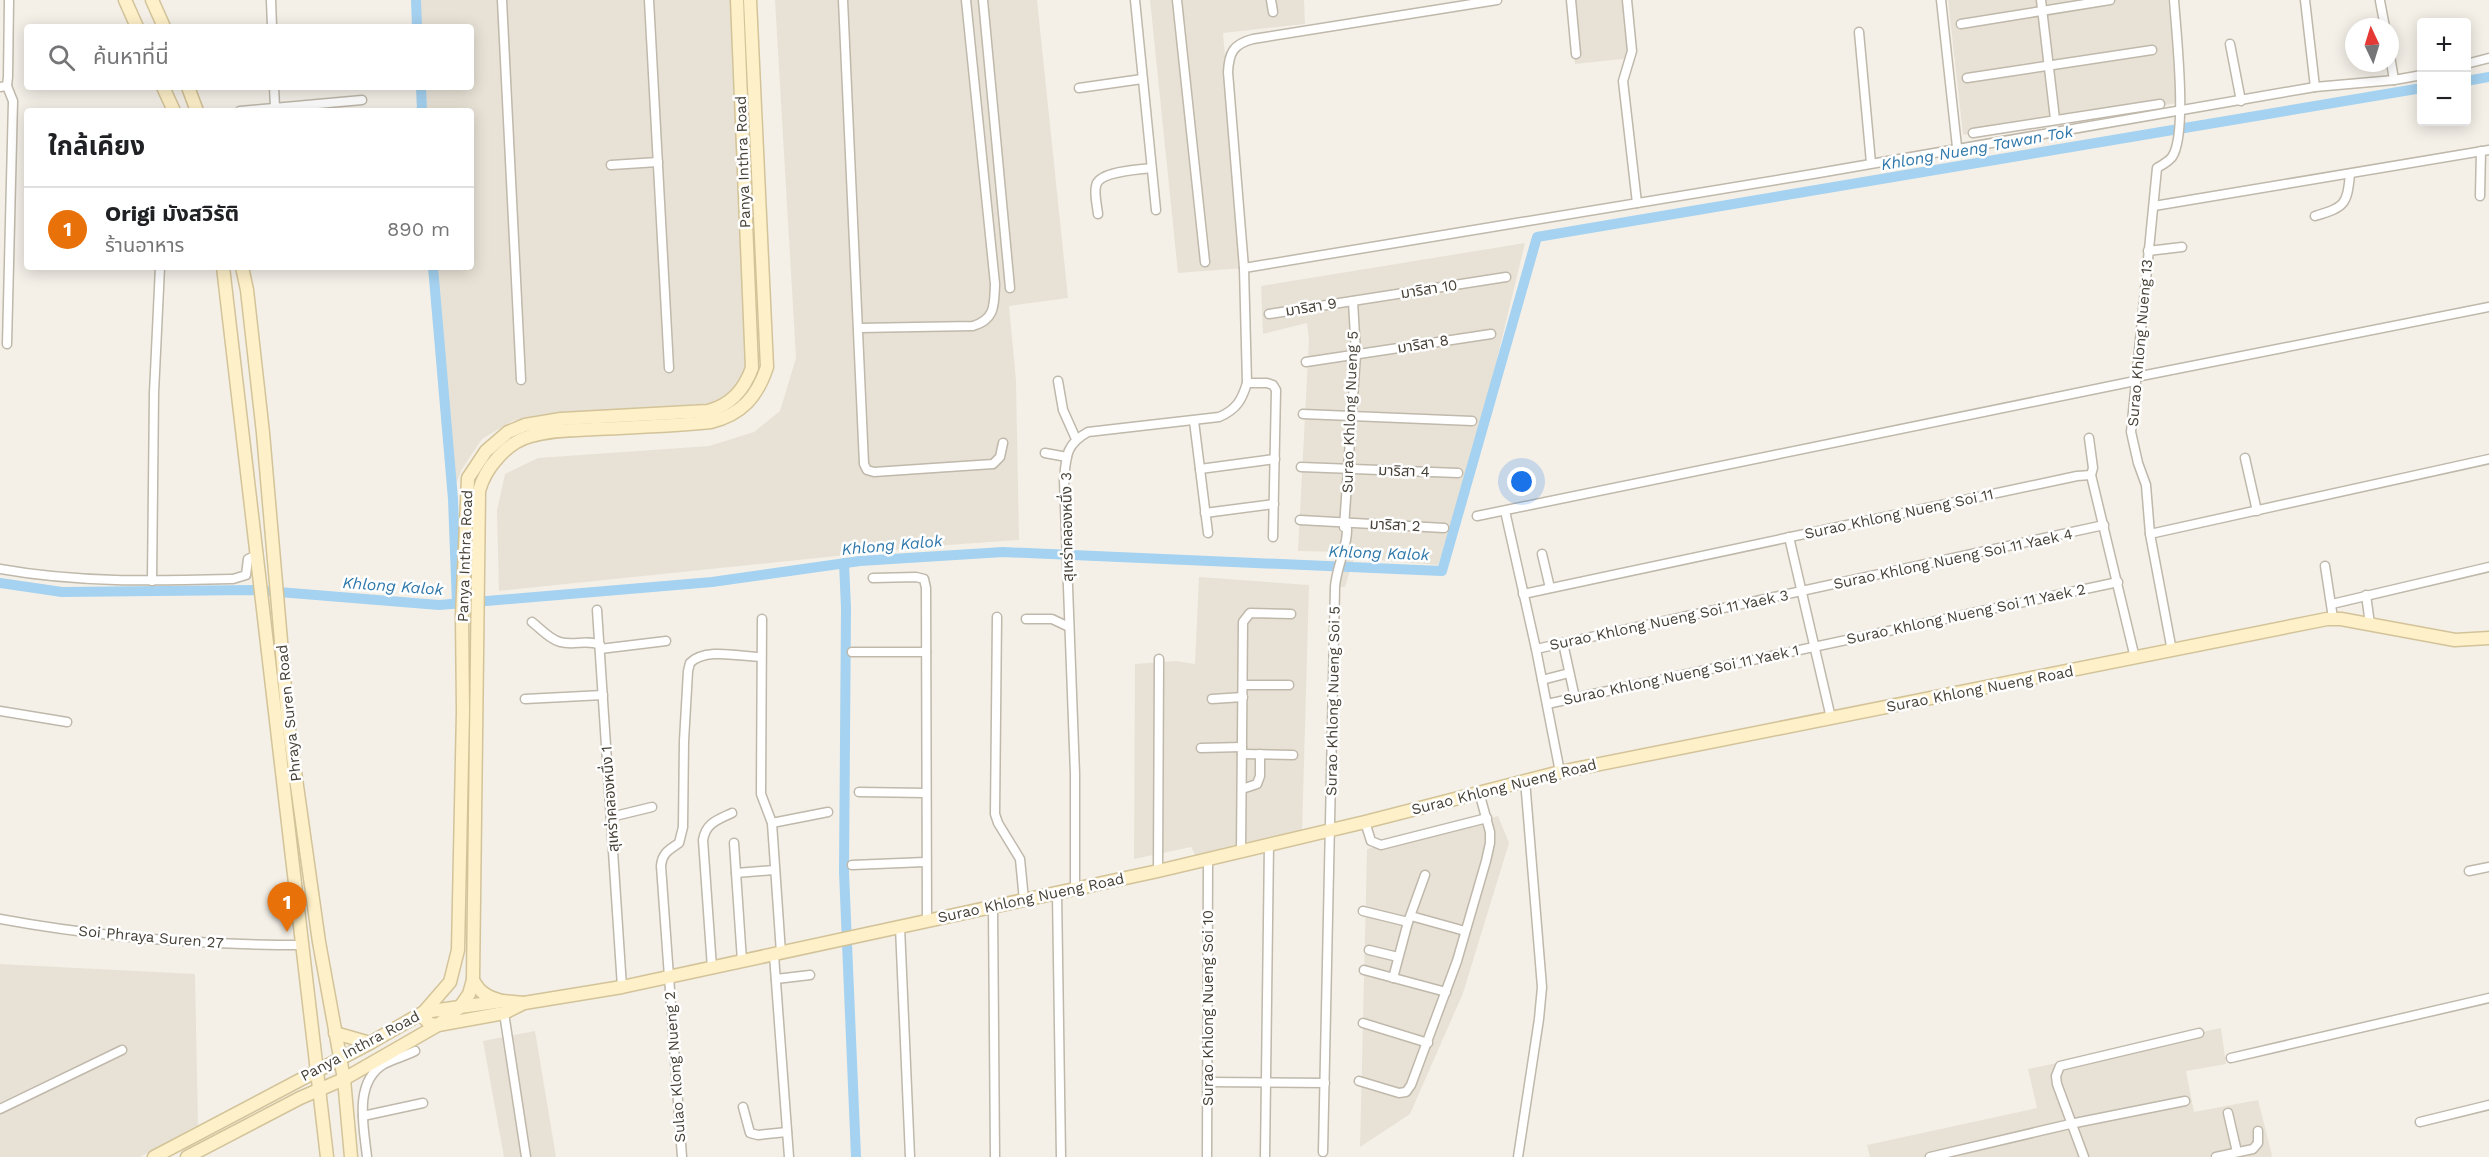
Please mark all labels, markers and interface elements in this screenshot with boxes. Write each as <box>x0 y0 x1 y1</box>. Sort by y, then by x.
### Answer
north arrow <box>2345 18 2399 72</box>
map controls <box>2417 18 2471 126</box>
button: + <box>2417 18 2471 72</box>
search box <box>24 24 474 90</box>
icon: search <box>45 41 78 74</box>
text: ค้นหาที่นี่ <box>93 44 169 69</box>
button: − <box>2417 72 2471 126</box>
street label: Panya Inthra Road <box>732 96 754 228</box>
water label: Khlong Nueng Tawan Tok <box>1879 122 2076 174</box>
text: ใกล้เคียง <box>48 131 145 161</box>
text: Origi มังสวิรัติ <box>105 201 239 226</box>
text: 1 <box>63 217 72 241</box>
text: 890 m <box>387 217 450 241</box>
text: ร้านอาหาร <box>105 233 184 257</box>
street label: Surao Khlong Nueng 13 <box>2124 259 2156 427</box>
street label: มาริสา 10 <box>1399 276 1459 302</box>
street label: มาริสา 9 <box>1284 294 1338 320</box>
street label: Surao Khlong Nueng 5 <box>1338 331 1362 493</box>
street label: มาริสา 8 <box>1396 331 1450 357</box>
street label: มาริสา 4 <box>1378 461 1430 481</box>
your location <box>1507 467 1536 496</box>
street label: สุเหร่าคลองหนึ่ง 3 <box>1055 472 1077 582</box>
street label: Surao Khlong Nueng Soi 11 <box>1803 485 1995 543</box>
street label: Panya Inthra Road <box>454 490 476 622</box>
street label: มาริสา 2 <box>1369 515 1421 535</box>
street label: Surao Khlong Nueng Soi 11 Yaek 4 <box>1832 525 2074 593</box>
water label: Khlong Kalok <box>841 531 944 559</box>
water label: Khlong Kalok <box>1328 542 1431 564</box>
water label: Khlong Kalok <box>342 573 445 599</box>
street label: Surao Khlong Nueng Soi 11 Yaek 2 <box>1845 580 2087 648</box>
street label: Surao Khlong Nueng Soi 11 Yaek 3 <box>1548 586 1790 654</box>
street label: Surao Khlong Nueng Soi 5 <box>1322 606 1344 796</box>
street label: Surao Khlong Nueng Soi 11 Yaek 1 <box>1562 641 1800 709</box>
street label: Phraya Suren Road <box>273 644 305 782</box>
street label: Surao Khlong Nueng Road <box>1885 662 2075 716</box>
street label: สุเหร่าคลองหนึ่ง 1 <box>595 745 623 853</box>
street label: Surao Khlong Nueng Road <box>1410 755 1598 819</box>
street label: Surao Khlong Nueng Road <box>936 869 1126 927</box>
pin: 1 <box>268 882 306 932</box>
street label: Surao Khlong Nueng Soi 10 <box>1199 910 1217 1106</box>
street label: Soi Phraya Suren 27 <box>78 922 224 952</box>
street label: Sulao Klong Nueng 2 <box>661 991 689 1143</box>
street label: Panya Inthra Road <box>297 1007 423 1085</box>

